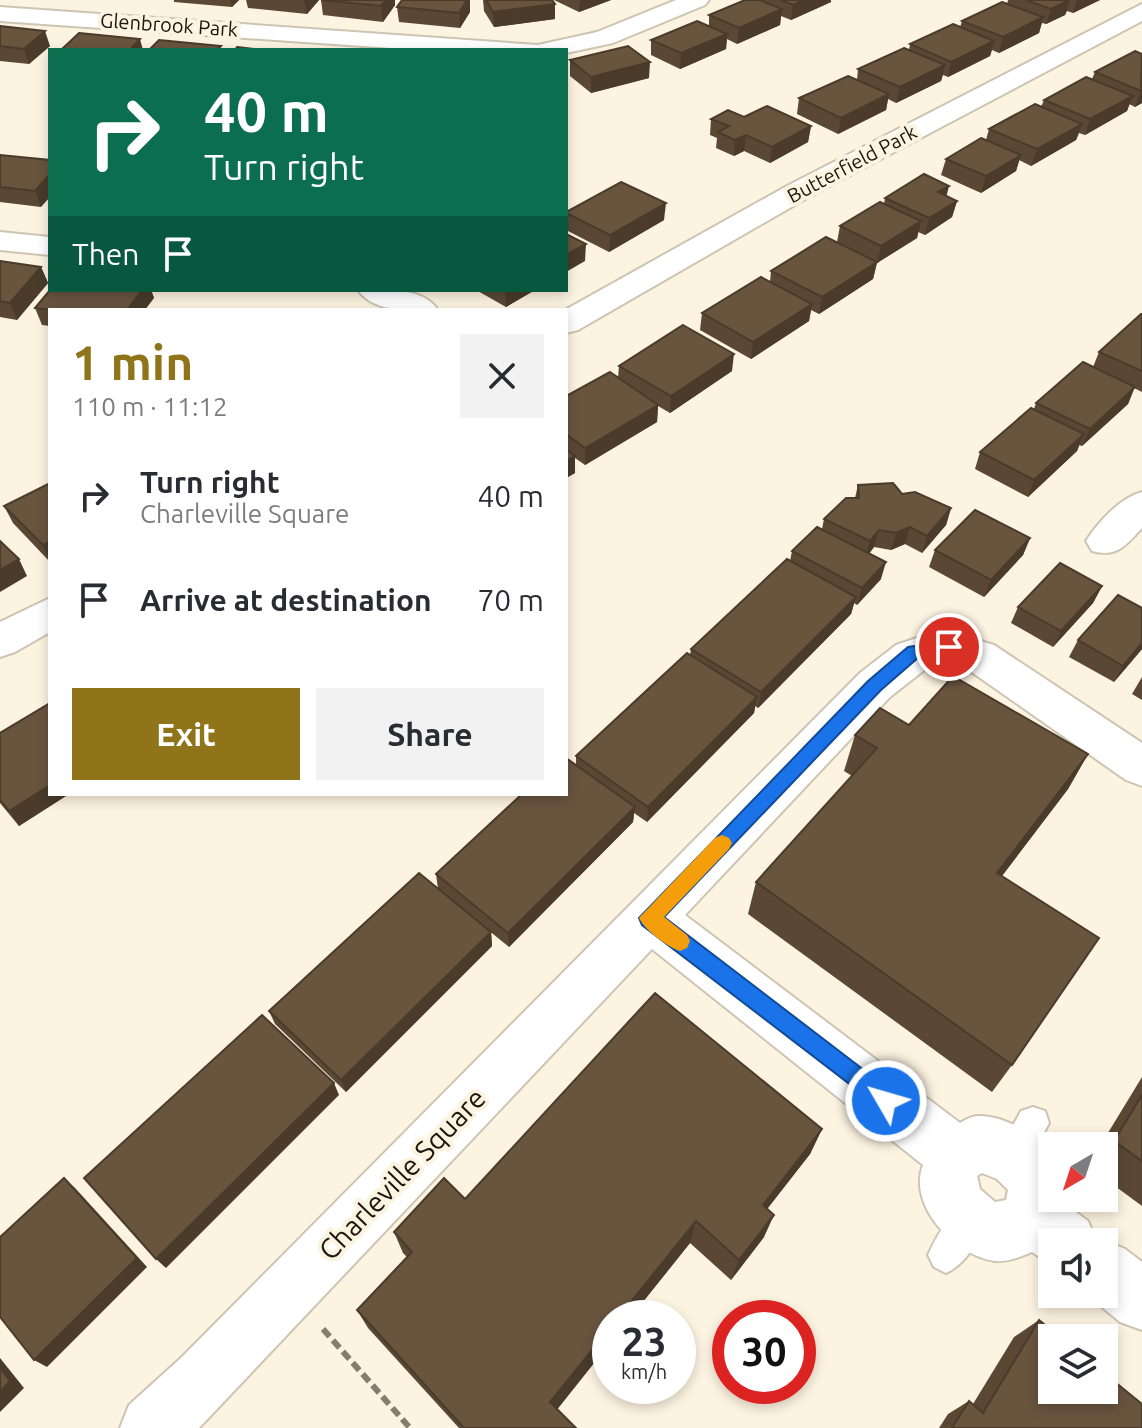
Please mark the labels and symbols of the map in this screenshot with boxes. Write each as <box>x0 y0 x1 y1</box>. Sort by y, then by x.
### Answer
street label: Glenbrook Park <box>99 8 239 41</box>
street label: Butterfield Park <box>783 120 920 207</box>
pin <box>915 613 983 681</box>
position arrow <box>844 1059 928 1143</box>
street label: Charleville Square <box>312 1082 491 1266</box>
north arrow <box>1038 1132 1118 1212</box>
speed limit sign: 30 <box>712 1300 816 1404</box>

